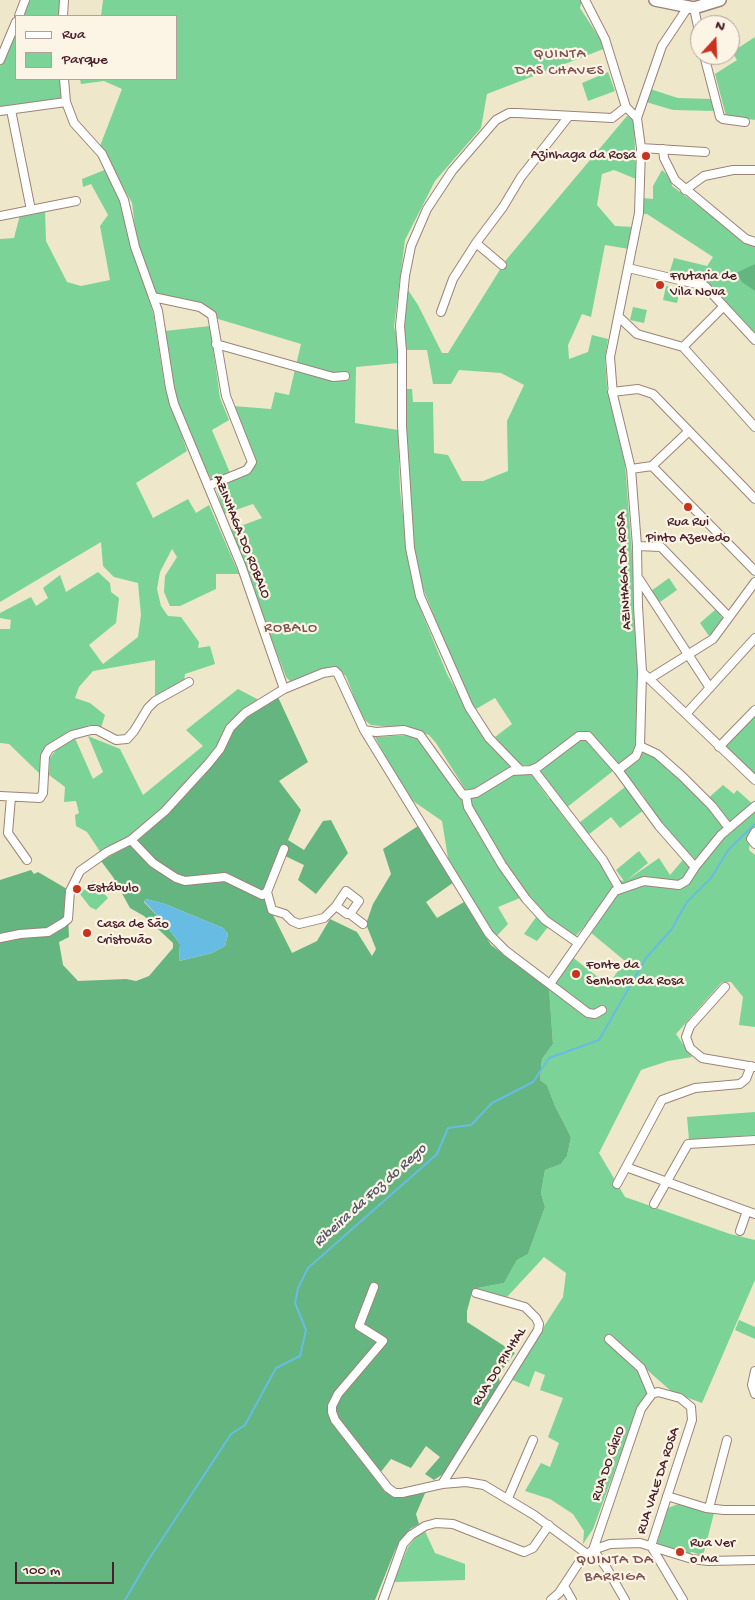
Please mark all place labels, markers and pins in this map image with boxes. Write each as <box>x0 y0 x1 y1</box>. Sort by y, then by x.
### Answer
place label: Azinhaga da Rosa <box>531 148 636 164</box>
marker: Azinhaga da Rosa <box>640 150 652 162</box>
place label: Frutaria de Vila Nova <box>670 269 737 302</box>
marker: Frutaria de Vila Nova <box>654 279 666 291</box>
marker: Rua Rui Pinto Azevedo <box>682 501 694 513</box>
place label: Rua Rui Pinto Azevedo <box>646 515 730 548</box>
place label: Estábulo <box>87 881 139 897</box>
marker: Estábulo <box>71 883 83 895</box>
place label: Casa de São Cristovão <box>97 917 169 950</box>
marker: Casa de São Cristovão <box>81 927 93 939</box>
place label: Fonte da Senhora da Rosa <box>586 958 684 990</box>
marker: Fonte da Senhora da Rosa <box>570 968 582 980</box>
place label: Rua Ver o Ma <box>690 1536 735 1568</box>
marker: Rua Ver o Ma <box>674 1546 686 1558</box>

